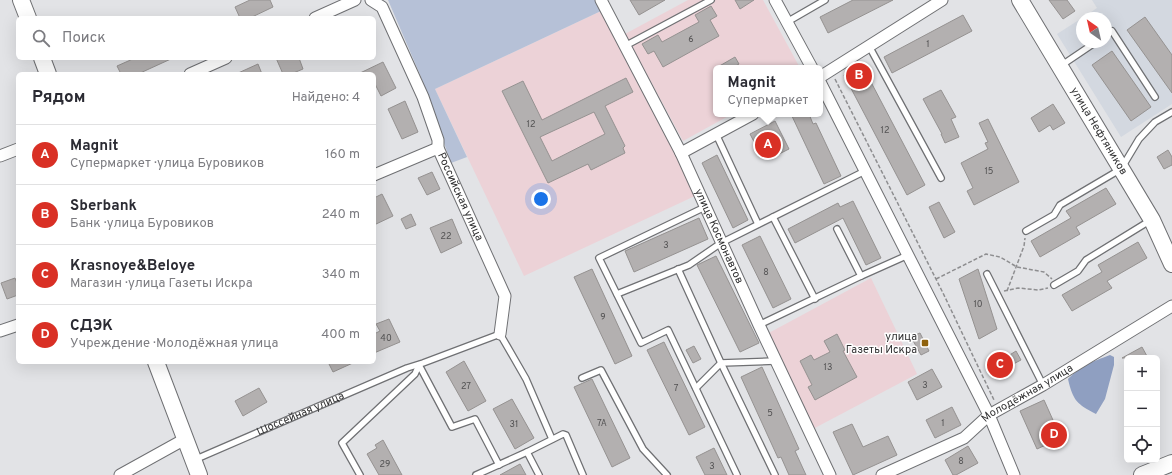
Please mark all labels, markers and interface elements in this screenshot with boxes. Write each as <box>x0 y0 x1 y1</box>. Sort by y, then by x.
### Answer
north arrow <box>1076 12 1112 48</box>
search box <box>16 16 376 60</box>
icon: search <box>30 27 52 49</box>
text: Поиск <box>62 29 106 48</box>
house number: 6 <box>688 34 694 45</box>
house number: 1 <box>926 39 930 50</box>
pin: B <box>846 61 872 91</box>
popup <box>713 65 823 117</box>
text: Magnit <box>728 74 776 93</box>
street label: улица Нефтяников <box>1067 85 1130 178</box>
text: Рядом <box>32 87 85 109</box>
text: Найдено: 4 <box>292 90 360 106</box>
text: Супермаркет <box>728 93 808 109</box>
house number: 12 <box>527 119 535 130</box>
house number: 12 <box>881 125 889 136</box>
pin: A <box>755 130 781 160</box>
text: Magnit <box>70 137 118 156</box>
text: A <box>40 147 50 163</box>
text: 160 m <box>325 147 360 163</box>
street label: Российская улица <box>434 150 486 243</box>
text: Супермаркет · улица Буровиков <box>70 156 264 172</box>
house number: 15 <box>985 166 993 177</box>
street label: улица Космонавтов <box>691 187 746 286</box>
your location <box>531 189 551 209</box>
text: Sberbank <box>70 197 137 216</box>
text: B <box>41 207 49 223</box>
text: 240 m <box>322 207 360 223</box>
text: Банк · улица Буровиков <box>70 216 214 232</box>
house number: 22 <box>440 231 452 242</box>
house number: 3 <box>663 240 669 251</box>
text: Krasnoye&Beloye <box>70 257 195 276</box>
text: C <box>41 267 49 283</box>
text: 340 m <box>322 267 360 283</box>
house number: 8 <box>763 267 769 278</box>
text: Магазин · улица Газеты Искра <box>70 276 253 292</box>
house number: 10 <box>973 299 983 310</box>
house number: 9 <box>600 312 606 323</box>
text: СДЭК <box>70 317 113 336</box>
text: D <box>40 327 50 343</box>
text: 400 m <box>321 327 360 343</box>
place label: улица Газеты Искра <box>846 330 917 357</box>
house number: 40 <box>380 333 392 344</box>
text: Учреждение · Молодёжная улица <box>70 336 278 352</box>
marker: улица Газеты Искра <box>920 338 930 348</box>
pin: C <box>987 350 1013 380</box>
map controls <box>1124 355 1160 463</box>
button: + <box>1124 355 1160 391</box>
street label: Молодёжная улица <box>979 361 1076 425</box>
house number: 13 <box>824 362 832 373</box>
house number: 3 <box>922 380 928 391</box>
house number: 27 <box>461 381 471 392</box>
house number: 7 <box>674 383 679 394</box>
street label: Шоссейная улица <box>254 389 347 439</box>
button: − <box>1124 391 1160 427</box>
house number: 5 <box>767 408 773 419</box>
house number: 7А <box>597 418 607 429</box>
house number: 1 <box>941 418 945 429</box>
house number: 31 <box>510 419 518 430</box>
pin: D <box>1041 420 1067 450</box>
button: locate <box>1124 427 1160 463</box>
house number: 8 <box>958 456 964 467</box>
house number: 29 <box>380 459 390 470</box>
house number: 3 <box>709 461 715 472</box>

